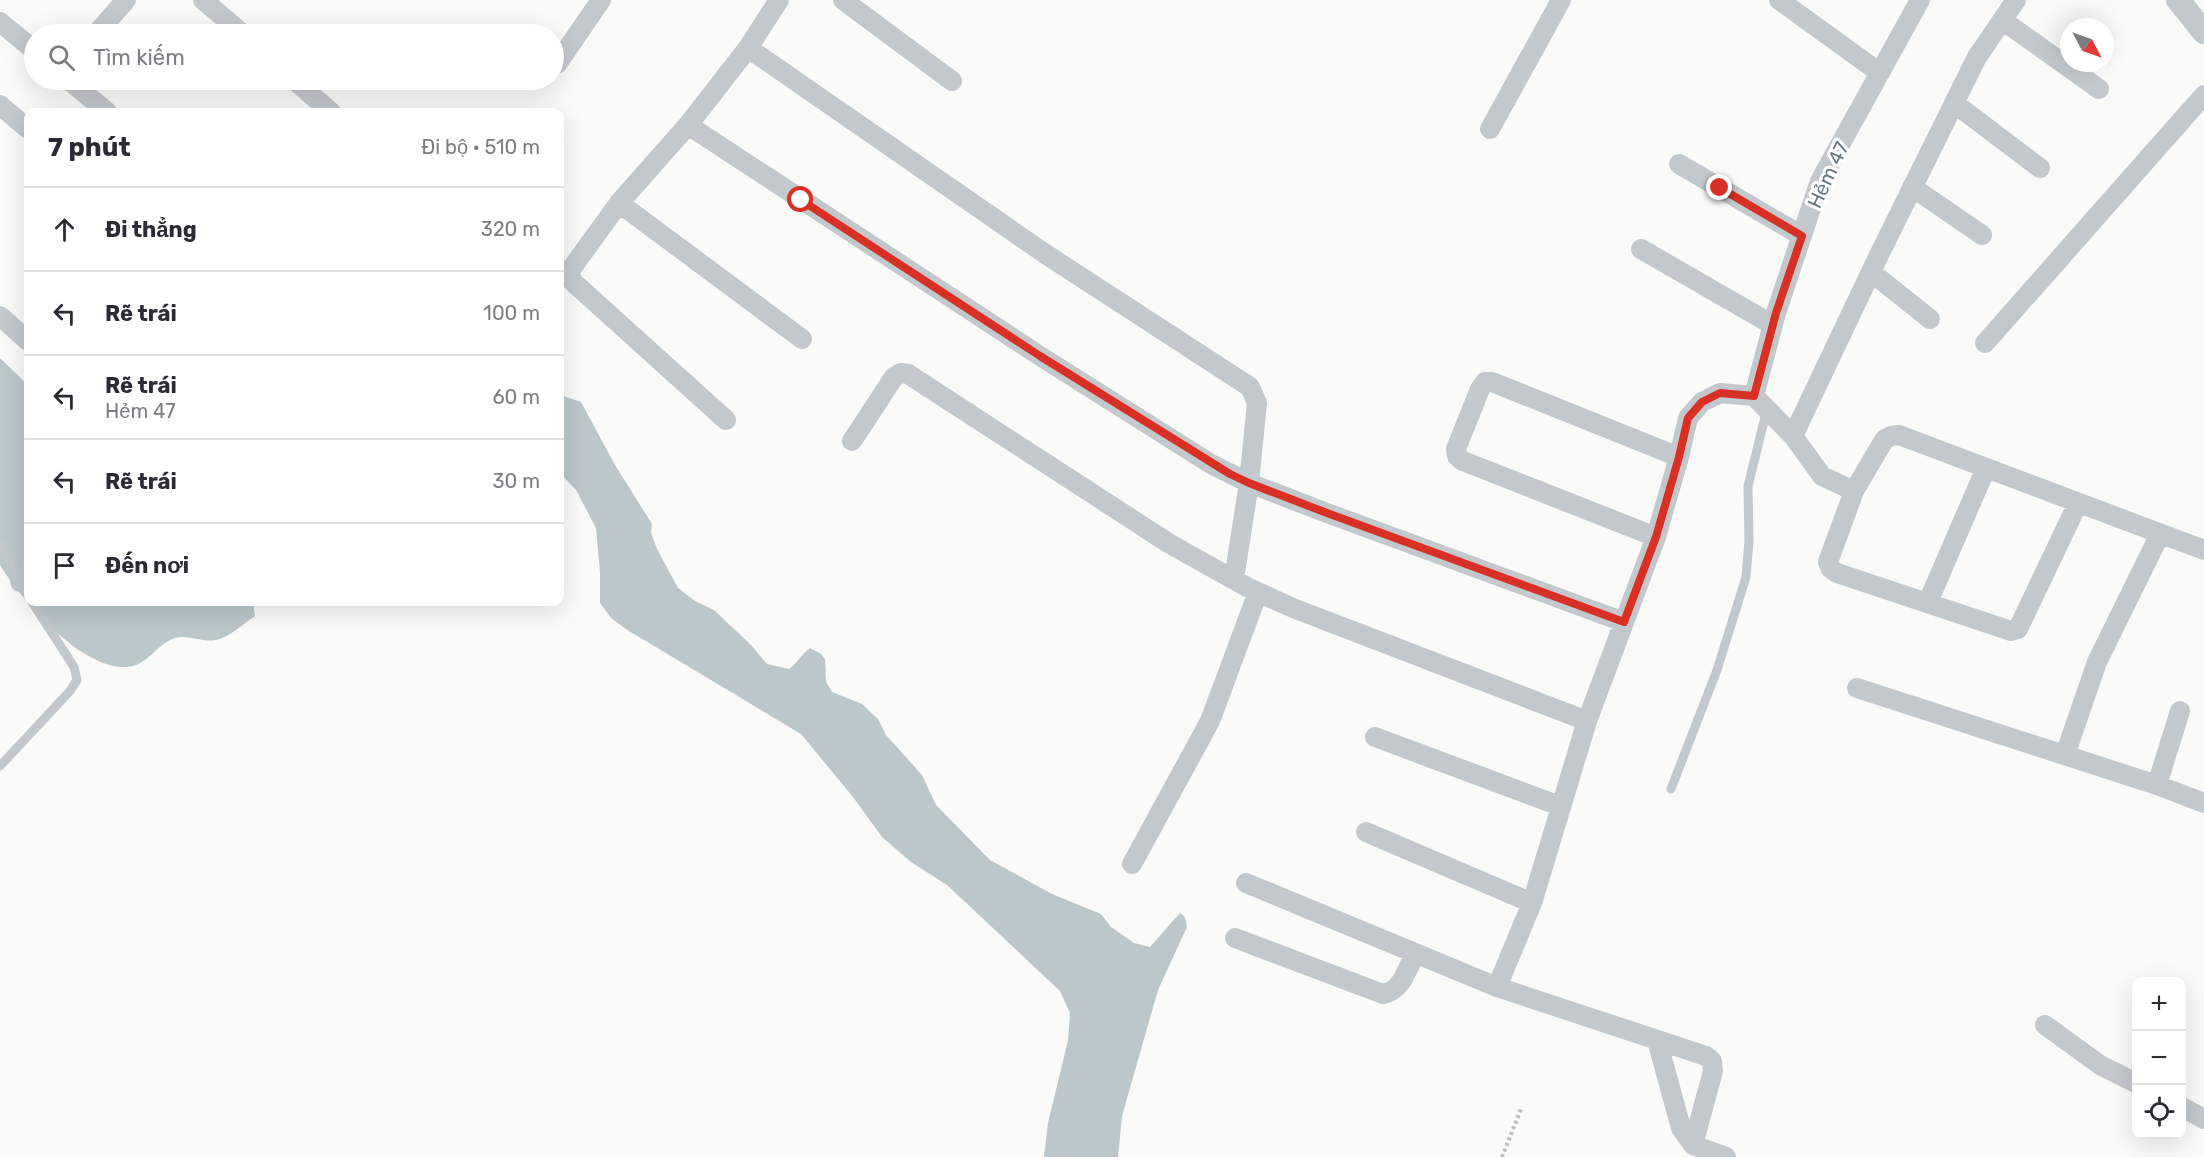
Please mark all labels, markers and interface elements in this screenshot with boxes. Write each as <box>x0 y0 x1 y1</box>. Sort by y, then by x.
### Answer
north arrow <box>2060 18 2114 72</box>
search box <box>24 24 564 90</box>
icon: search <box>45 41 78 74</box>
text: Tìm kiếm <box>93 44 185 71</box>
text: 7 phút <box>48 132 131 163</box>
text: Đi bộ · 510 m <box>421 135 540 159</box>
street label: Hẻm 47 <box>1802 138 1854 212</box>
route end <box>1706 174 1732 200</box>
route start <box>787 186 813 212</box>
icon: ahead <box>48 213 81 246</box>
text: Đi thẳng <box>105 216 197 243</box>
text: 320 m <box>481 217 540 241</box>
icon: left <box>48 297 81 330</box>
text: Rẽ trái <box>105 300 177 327</box>
text: 100 m <box>483 301 540 325</box>
text: Rẽ trái <box>105 372 177 399</box>
icon: left <box>48 381 81 414</box>
text: 60 m <box>493 385 540 409</box>
text: Hẻm 47 <box>105 399 175 423</box>
icon: left <box>48 465 81 498</box>
text: Rẽ trái <box>105 468 177 495</box>
text: 30 m <box>493 469 540 493</box>
icon: arrive <box>48 549 81 582</box>
text: Đến nơi <box>105 552 189 579</box>
map controls <box>2132 977 2186 1139</box>
button: + <box>2132 977 2186 1031</box>
button: − <box>2132 1031 2186 1085</box>
button: locate <box>2132 1085 2186 1139</box>

